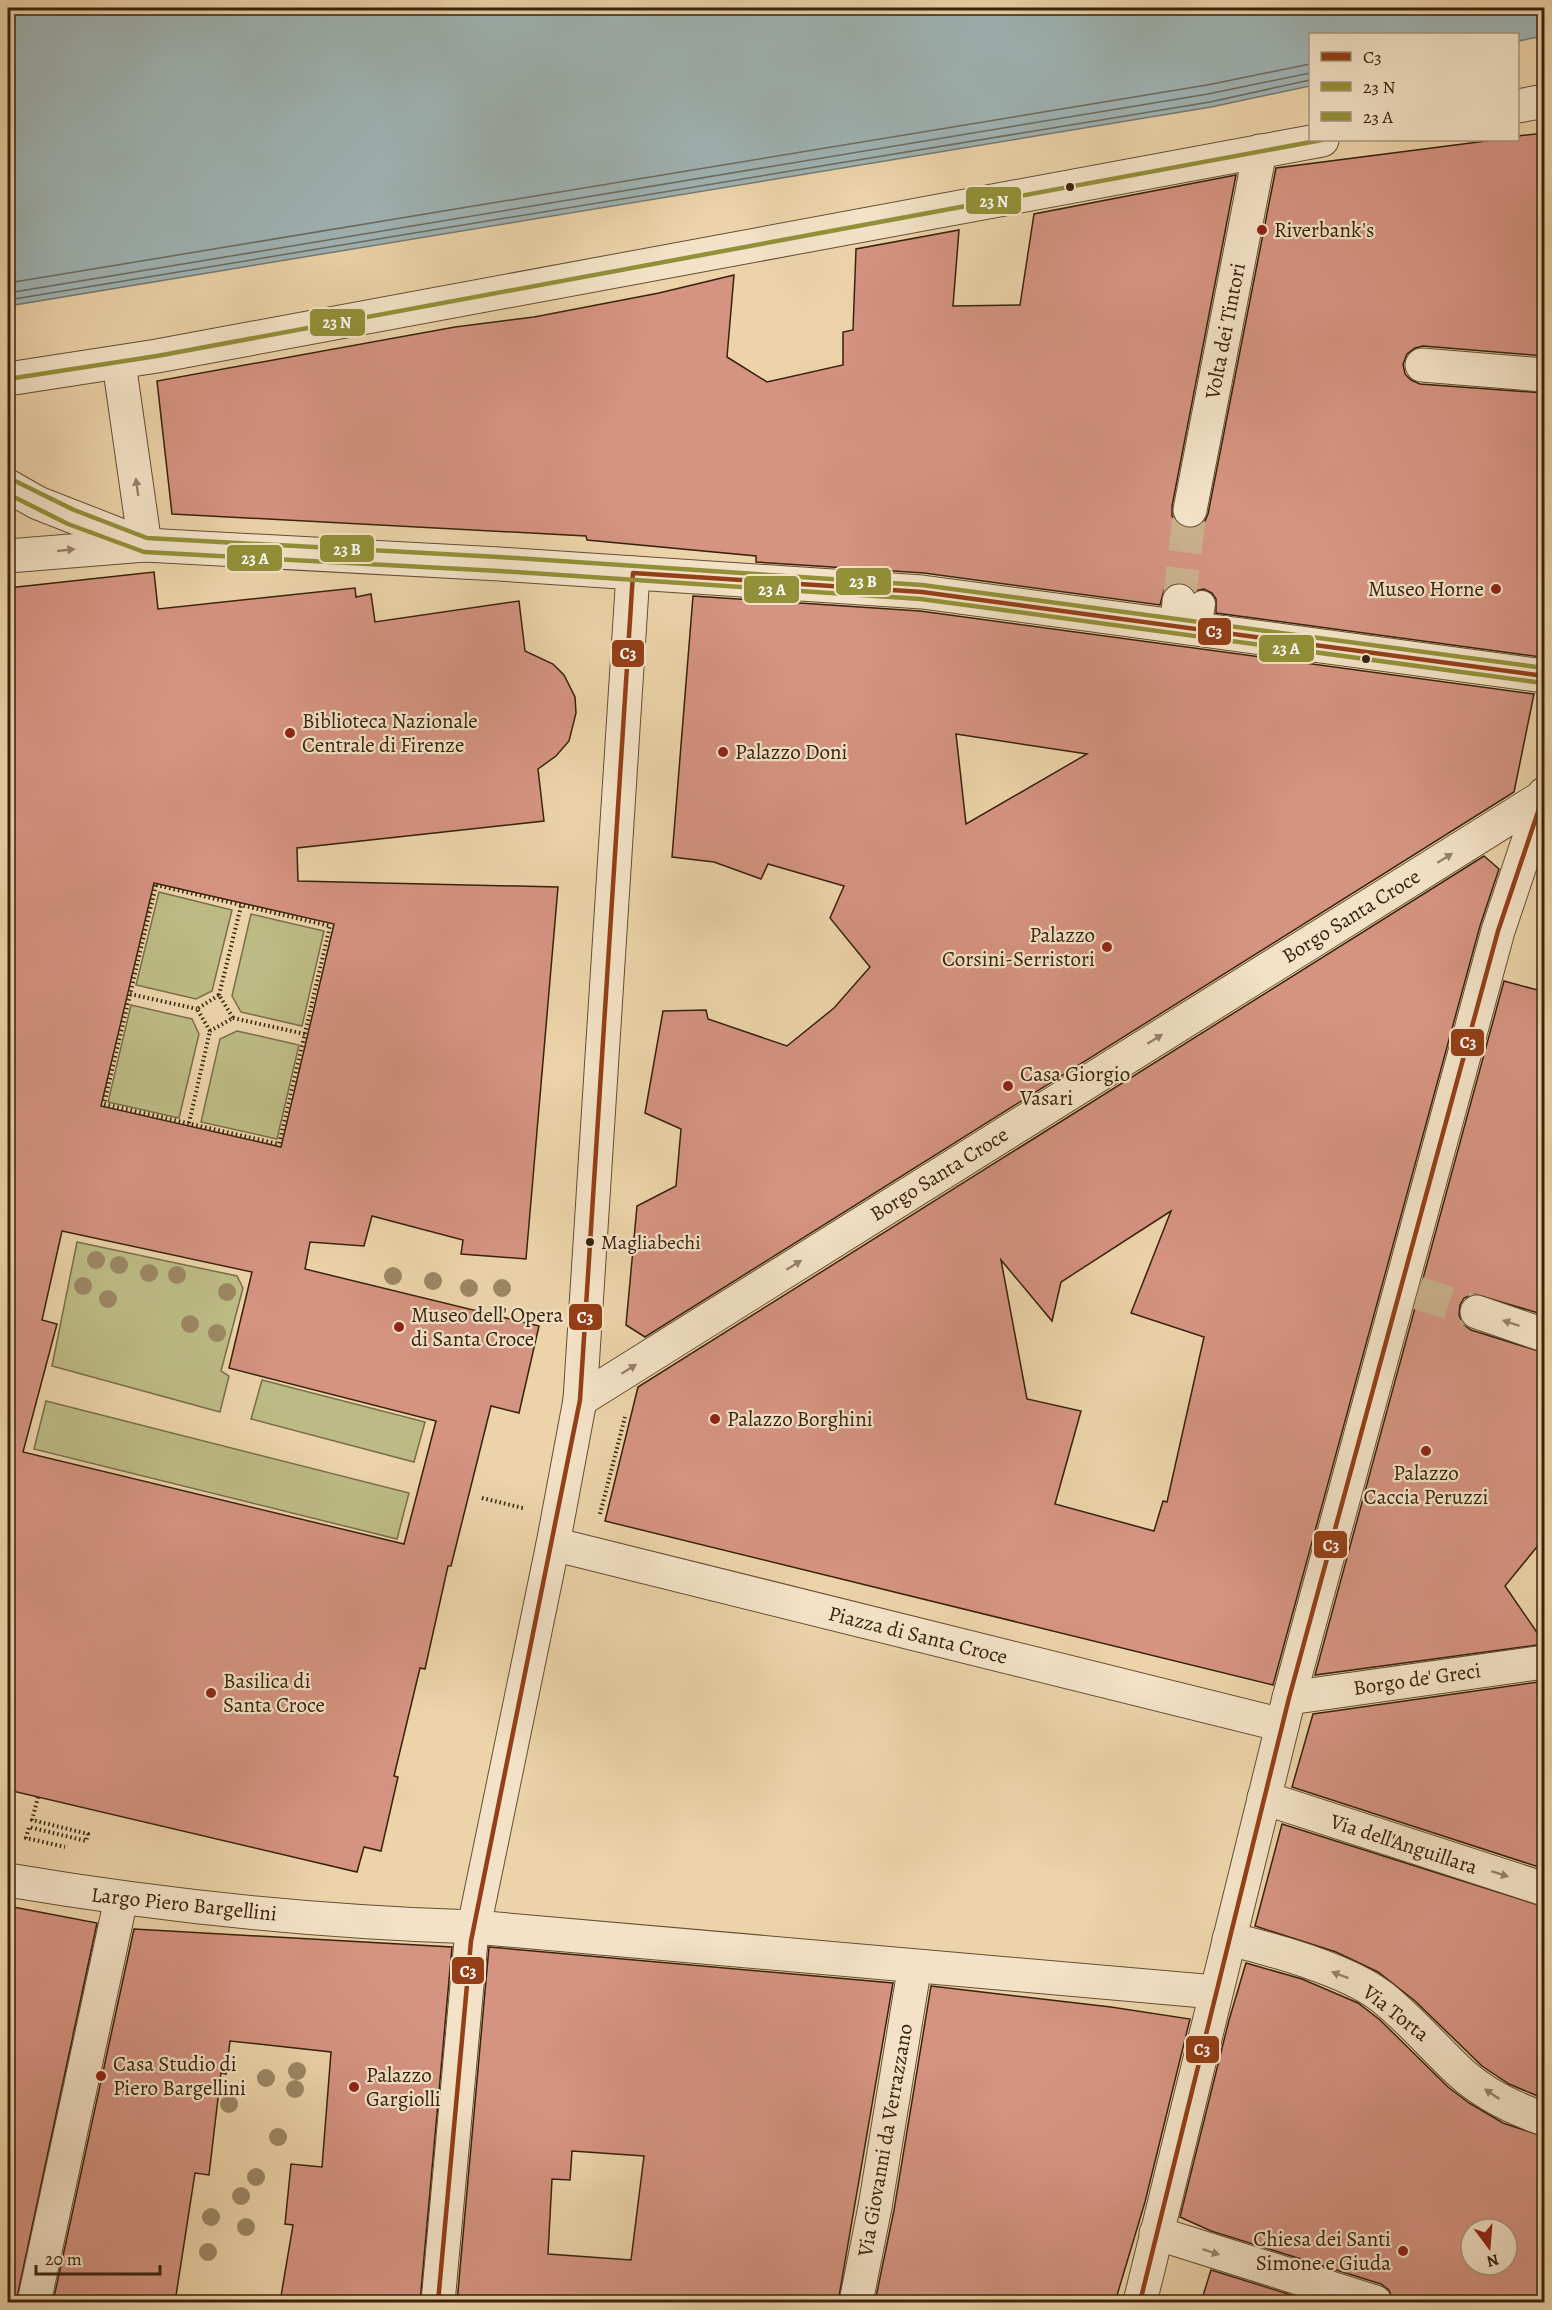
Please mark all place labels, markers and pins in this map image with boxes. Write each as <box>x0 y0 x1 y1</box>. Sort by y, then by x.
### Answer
unlabelled marker <box>1064 181 1076 193</box>
place label: Riverbank's <box>1274 216 1374 244</box>
marker: Riverbank's <box>1255 223 1269 237</box>
place label: Museo Horne <box>1368 575 1484 603</box>
marker: Museo Horne <box>1489 582 1503 596</box>
unlabelled marker <box>1360 653 1372 665</box>
place label: Biblioteca Nazionale Centrale di Firenze <box>302 707 478 759</box>
marker: Biblioteca Nazionale Centrale di Firenze <box>283 726 297 740</box>
place label: Palazzo Doni <box>735 738 848 766</box>
marker: Palazzo Doni <box>716 745 730 759</box>
place label: Palazzo Corsini-Serristori <box>942 921 1095 973</box>
marker: Palazzo Corsini-Serristori <box>1100 940 1114 954</box>
place label: Casa Giorgio Vasari <box>1019 1060 1130 1112</box>
marker: Casa Giorgio Vasari <box>1001 1079 1015 1093</box>
place label: Magliabechi <box>601 1229 701 1256</box>
marker: Magliabechi <box>584 1236 596 1248</box>
place label: Museo dell' Opera di Santa Croce <box>411 1301 563 1353</box>
marker: Museo dell' Opera di Santa Croce <box>392 1320 406 1334</box>
place label: Palazzo Borghini <box>727 1405 873 1433</box>
marker: Palazzo Borghini <box>708 1412 722 1426</box>
marker: Palazzo Caccia Peruzzi <box>1419 1444 1433 1458</box>
place label: Palazzo Caccia Peruzzi <box>1364 1459 1489 1511</box>
place label: Basilica di Santa Croce <box>223 1667 325 1719</box>
marker: Basilica di Santa Croce <box>204 1686 218 1700</box>
place label: Casa Studio di Piero Bargellini <box>113 2050 246 2102</box>
place label: Palazzo Gargiolli <box>366 2061 441 2113</box>
marker: Casa Studio di Piero Bargellini <box>94 2069 108 2083</box>
marker: Palazzo Gargiolli <box>347 2080 361 2094</box>
place label: Chiesa dei Santi Simone e Giuda <box>1253 2225 1391 2277</box>
marker: Chiesa dei Santi Simone e Giuda <box>1396 2244 1410 2258</box>

